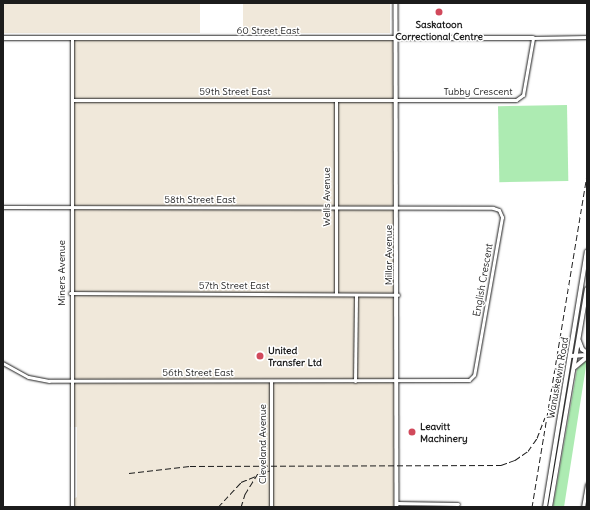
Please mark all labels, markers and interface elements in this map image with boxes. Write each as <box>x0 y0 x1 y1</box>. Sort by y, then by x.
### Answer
marker: Saskatoon Correctional Centre <box>434 7 444 17</box>
place label: Saskatoon Correctional Centre <box>395 18 483 42</box>
street label: 60 Street East <box>236 25 300 37</box>
street label: 59th Street East <box>199 86 271 98</box>
street label: Tubby Crescent <box>443 86 513 98</box>
street label: Wells Avenue <box>321 167 333 227</box>
street label: 58th Street East <box>164 194 236 206</box>
street label: Millar Avenue <box>383 225 395 285</box>
street label: Miners Avenue <box>56 240 68 306</box>
street label: English Crescent <box>471 243 495 317</box>
street label: 57th Street East <box>199 280 269 292</box>
street label: Wanuskewin Road <box>545 336 571 420</box>
place label: United Transfer Ltd <box>268 344 322 368</box>
marker: United Transfer Ltd <box>255 351 265 361</box>
street label: 56th Street East <box>162 367 234 379</box>
street label: Cleveland Avenue <box>257 404 269 484</box>
place label: Leavitt Machinery <box>420 420 468 444</box>
marker: Leavitt Machinery <box>407 427 417 437</box>

